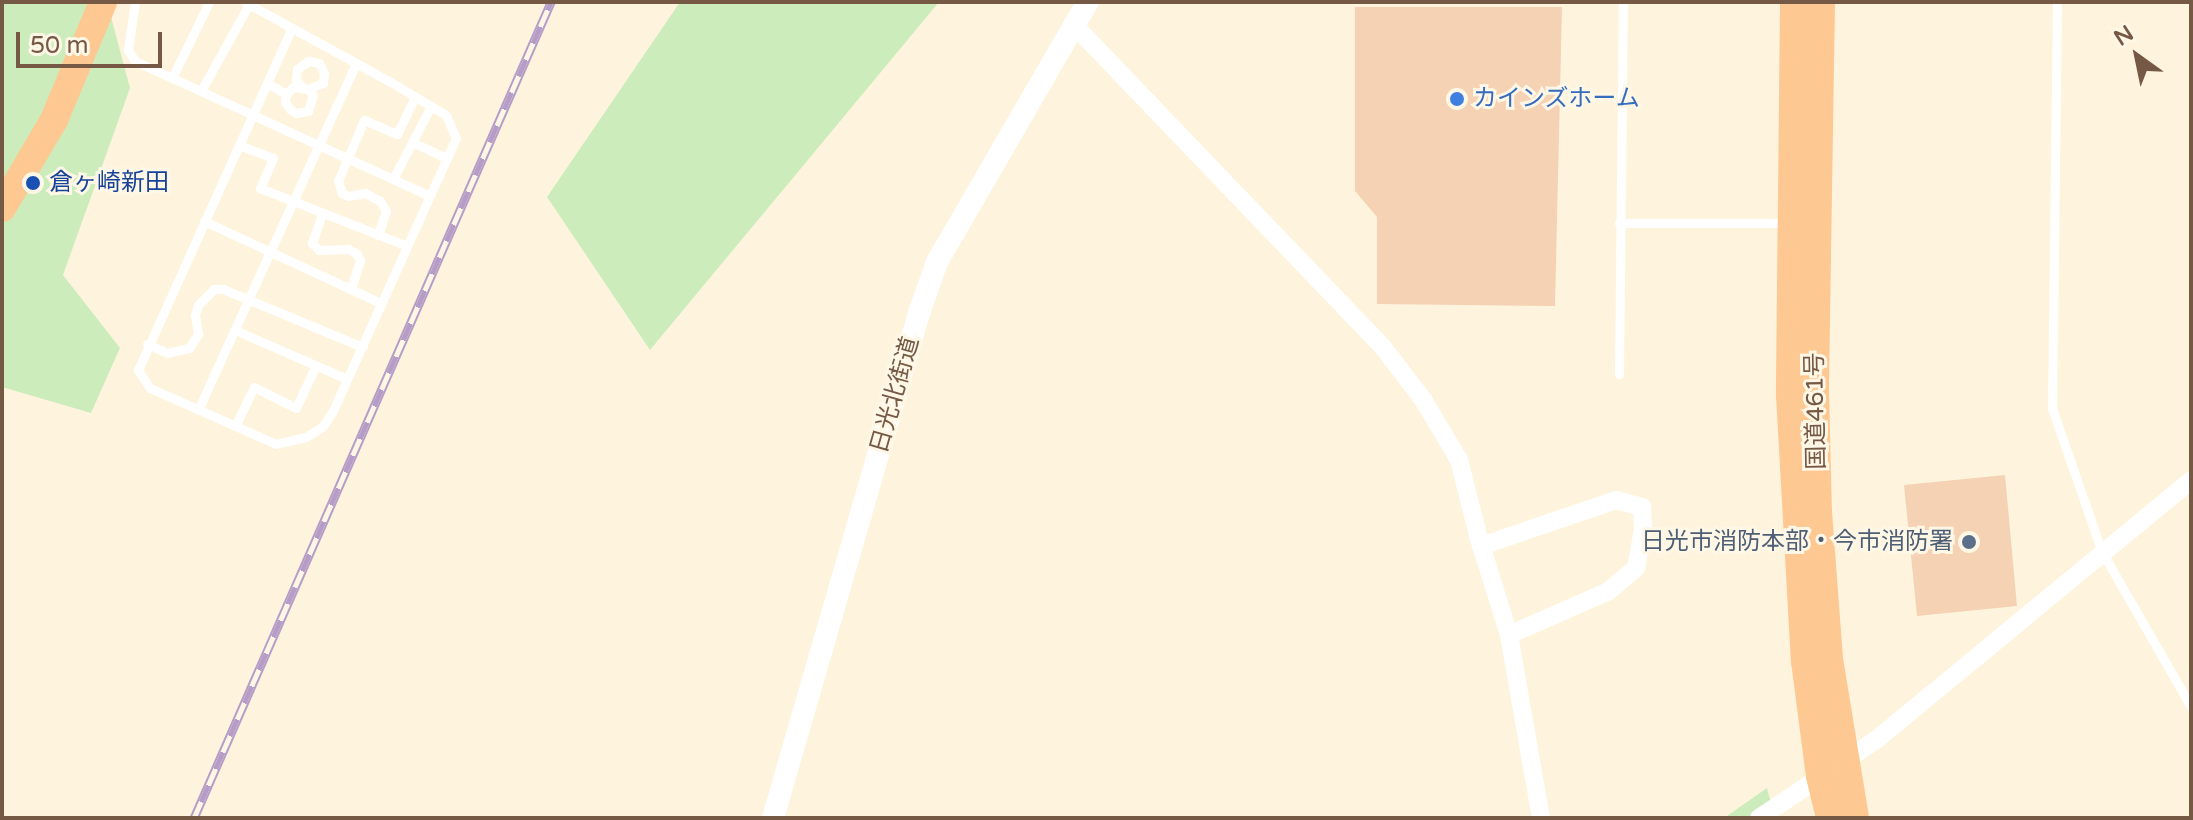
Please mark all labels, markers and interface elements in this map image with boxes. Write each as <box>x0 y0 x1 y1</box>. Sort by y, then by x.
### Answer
scale bar <box>20 16 166 66</box>
north arrow <box>2097 16 2177 96</box>
text: N <box>2109 20 2138 52</box>
text: 50 m <box>30 31 88 60</box>
place label: カインズホーム <box>1473 85 1641 113</box>
marker: カインズホーム <box>1448 90 1466 108</box>
place label: 倉ヶ崎新田 <box>49 169 169 197</box>
marker: 倉ヶ崎新田 <box>24 174 42 192</box>
street label: 日光北街道 <box>865 333 925 457</box>
street label: 国道461号 <box>1801 352 1831 470</box>
place label: 日光市消防本部・今市消防署 <box>1641 528 1953 556</box>
marker: 日光市消防本部・今市消防署 <box>1960 533 1978 551</box>

